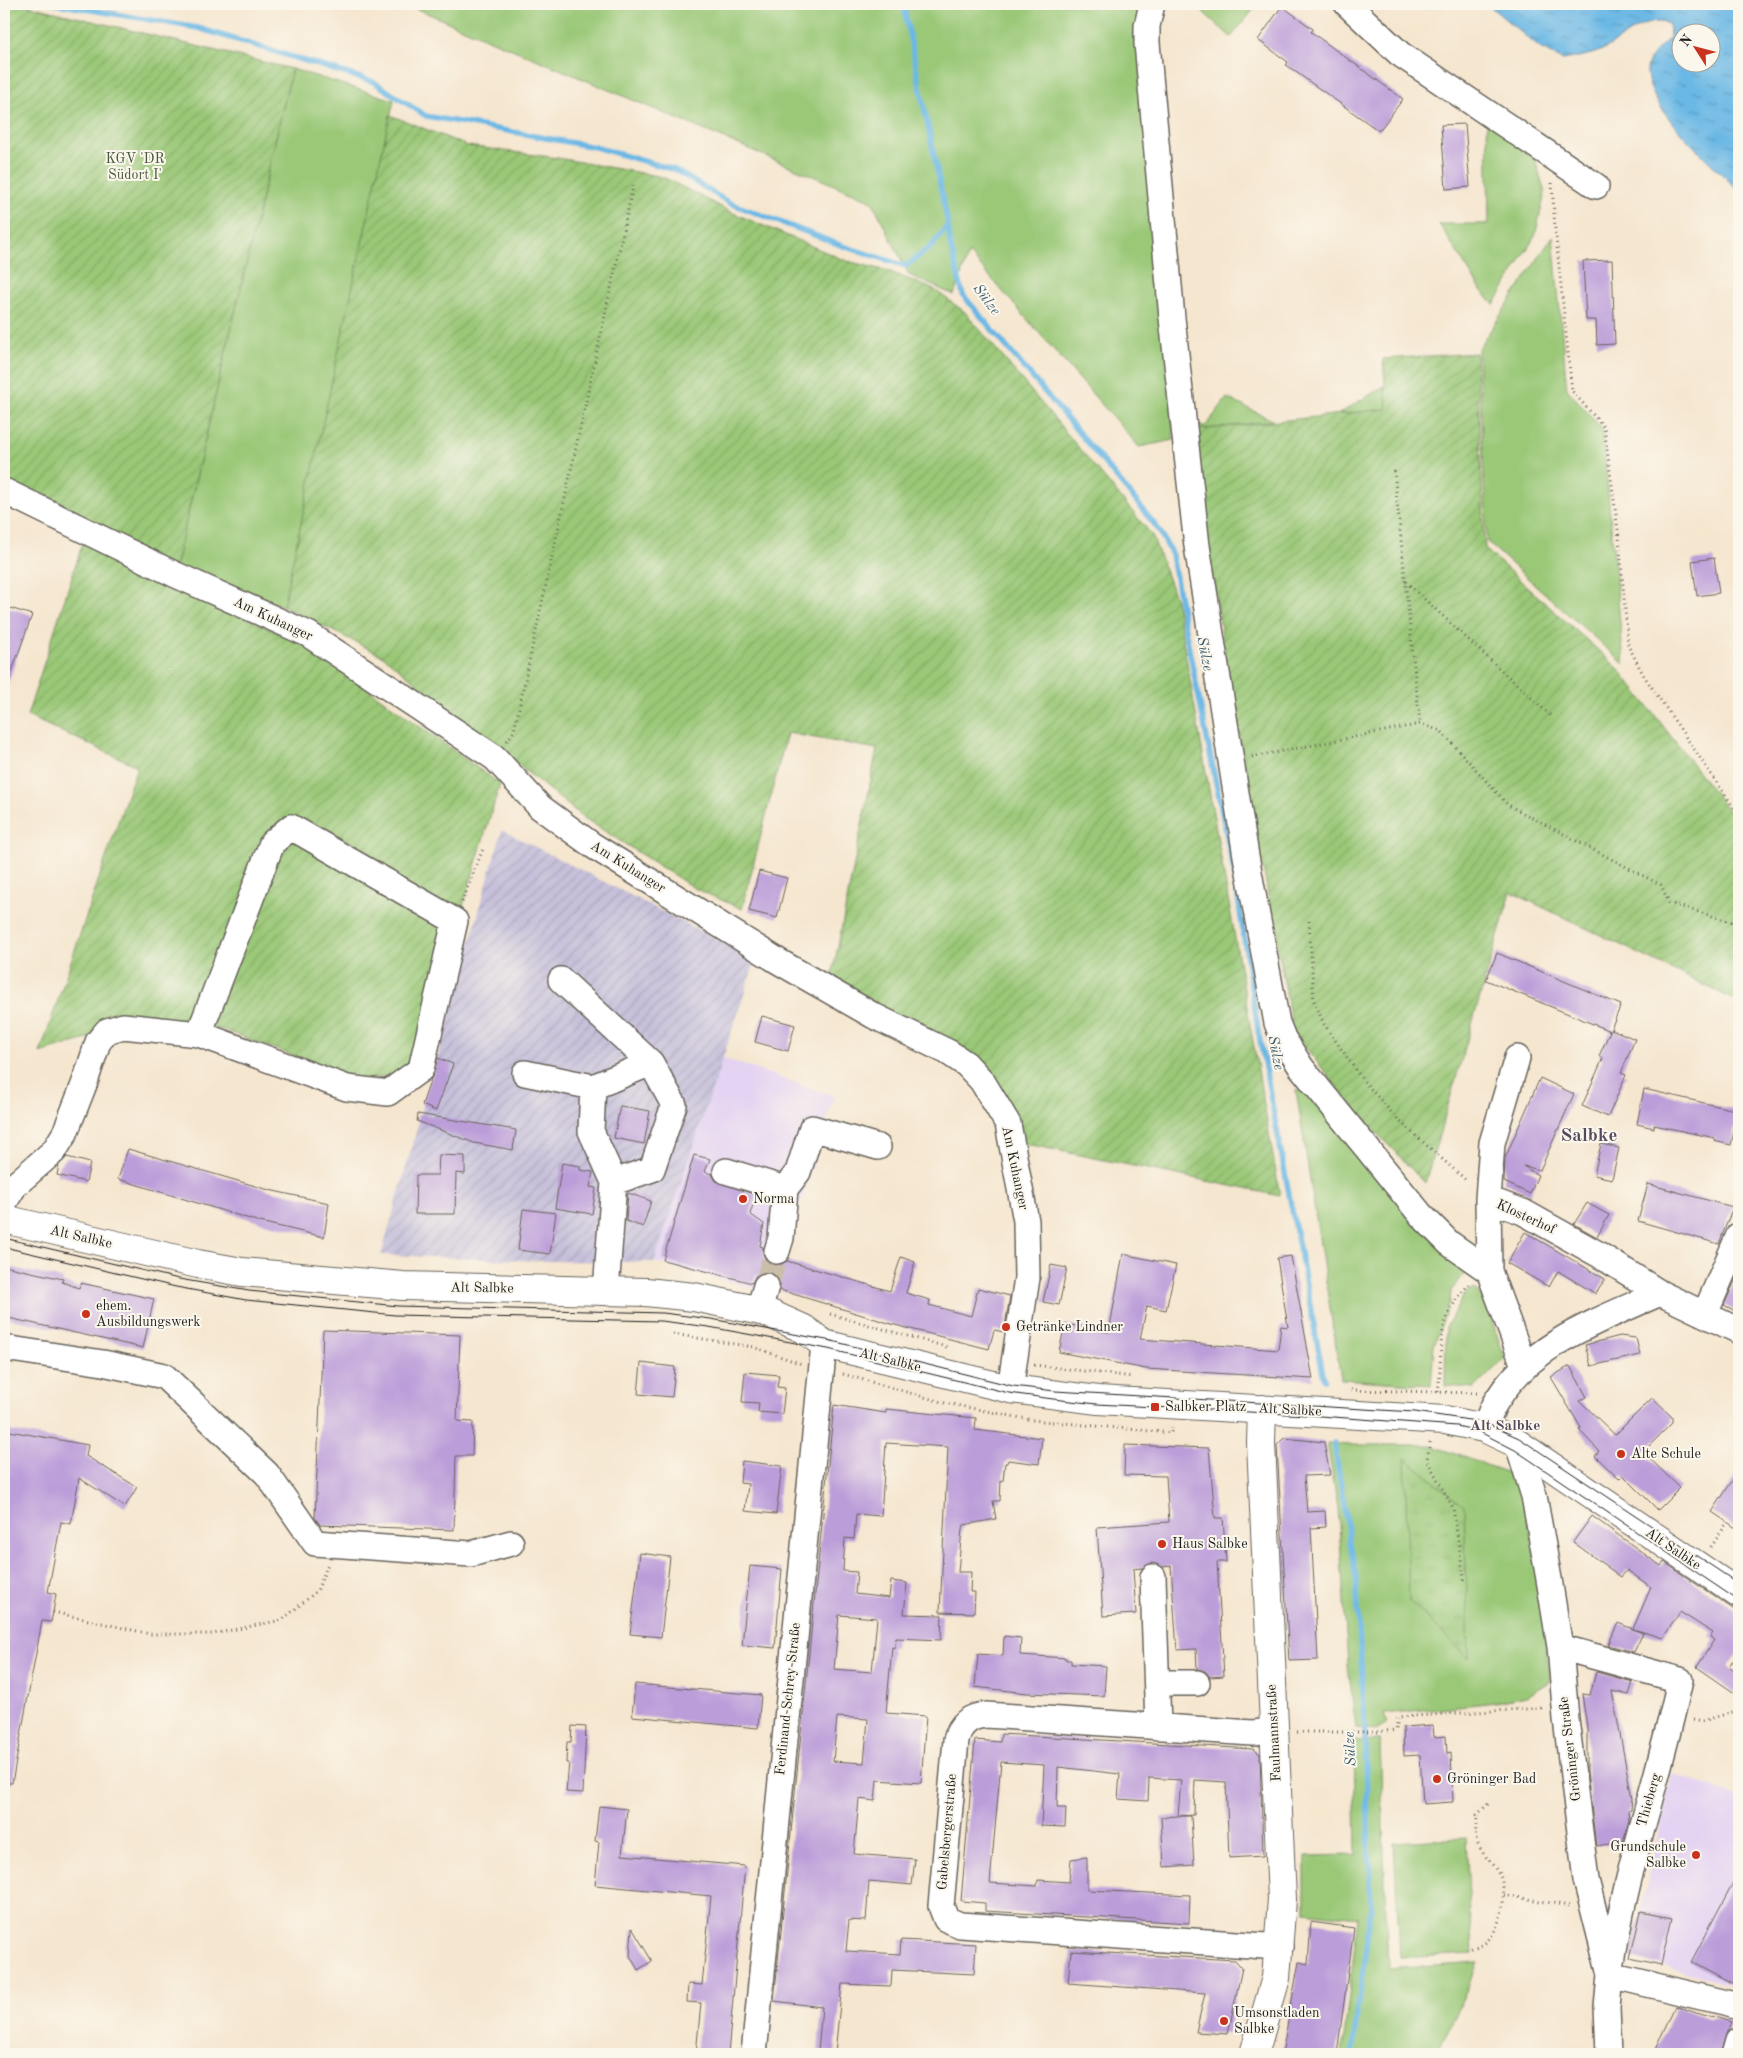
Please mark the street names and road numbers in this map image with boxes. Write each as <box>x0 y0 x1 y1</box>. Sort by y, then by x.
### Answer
street label: Am Kuhanger <box>231 595 315 644</box>
street label: Am Kuhanger <box>588 838 668 896</box>
street label: Am Kuhanger <box>999 1125 1031 1212</box>
street label: Klosterhof <box>1494 1197 1559 1237</box>
street label: Alt Salbke <box>48 1223 114 1251</box>
street label: Alt Salbke <box>450 1280 514 1296</box>
street label: Alt Salbke <box>857 1346 923 1374</box>
street label: Alt Salbke <box>1258 1401 1322 1419</box>
street label: Alt Salbke <box>1643 1525 1703 1573</box>
street label: Ferdinand-Schrey-Straße <box>773 1622 803 1776</box>
street label: Faulmannstraße <box>1264 1684 1284 1782</box>
street label: Gröninger Straße <box>1557 1696 1583 1802</box>
street label: Thieberg <box>1635 1771 1663 1828</box>
street label: Gabelsbergerstraße <box>935 1773 959 1891</box>

